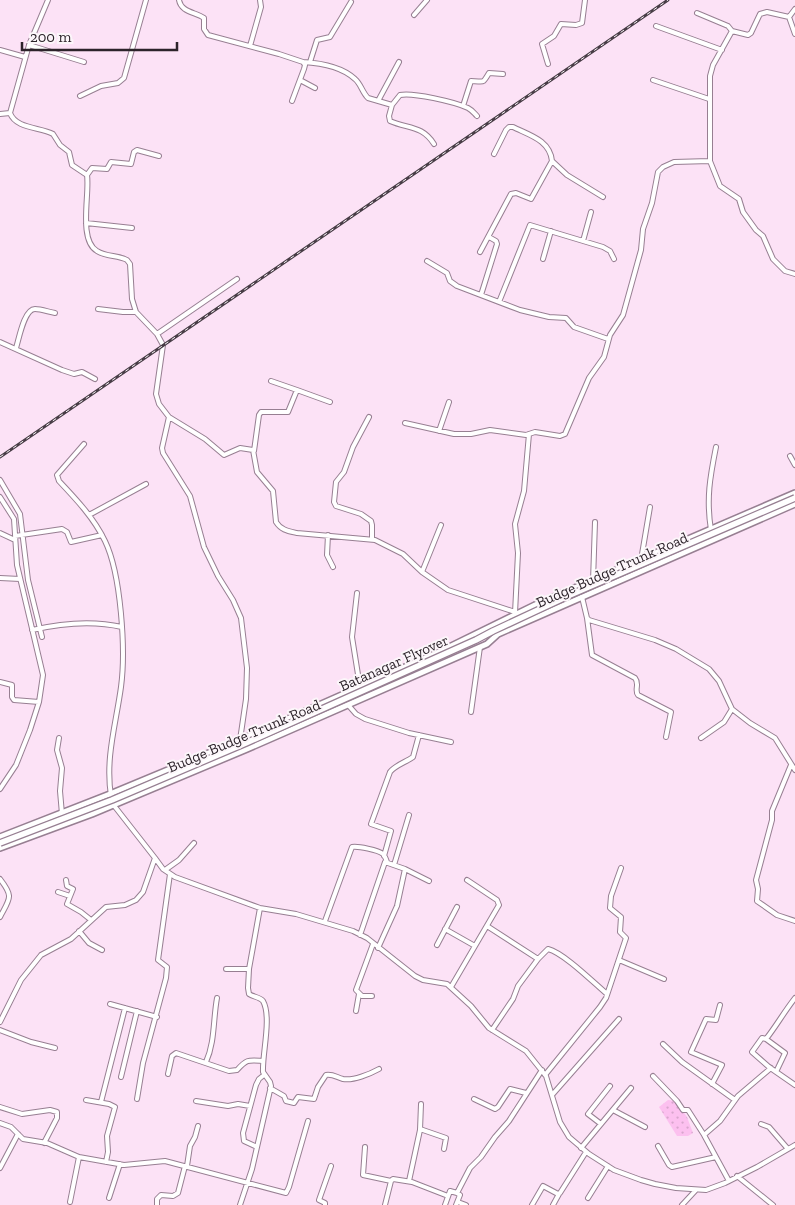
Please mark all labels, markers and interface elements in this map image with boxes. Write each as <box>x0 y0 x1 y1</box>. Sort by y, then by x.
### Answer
scale bar <box>22 20 178 52</box>
text: 200 m <box>30 28 71 46</box>
street label: Budge Budge Trunk Road <box>533 528 691 612</box>
street label: Batanagar Flyover <box>337 631 451 695</box>
street label: Budge Budge Trunk Road <box>165 695 324 776</box>

